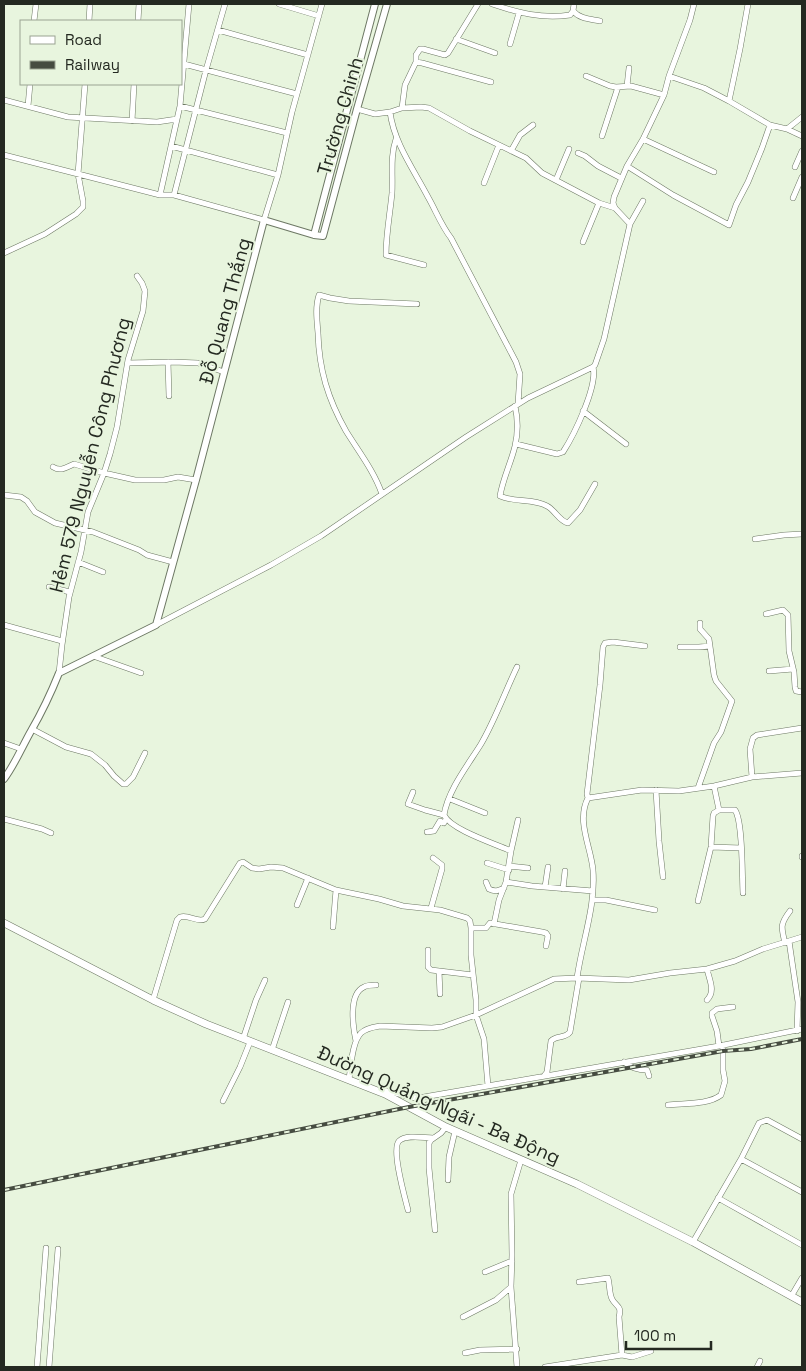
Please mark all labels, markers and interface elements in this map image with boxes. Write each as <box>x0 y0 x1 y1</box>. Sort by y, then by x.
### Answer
legend <box>20 20 182 85</box>
text: Road <box>65 30 102 49</box>
street label: Trường Chinh <box>311 54 369 178</box>
text: Railway <box>65 55 120 74</box>
street label: Đỗ Quang Thắng <box>193 235 257 387</box>
street label: Hẻm 579 Nguyễn Công Phương <box>44 315 136 595</box>
street label: Đường Quảng Ngãi - Ba Động <box>313 1040 565 1170</box>
scale bar <box>626 1318 711 1350</box>
text: 100 m <box>634 1326 676 1345</box>

